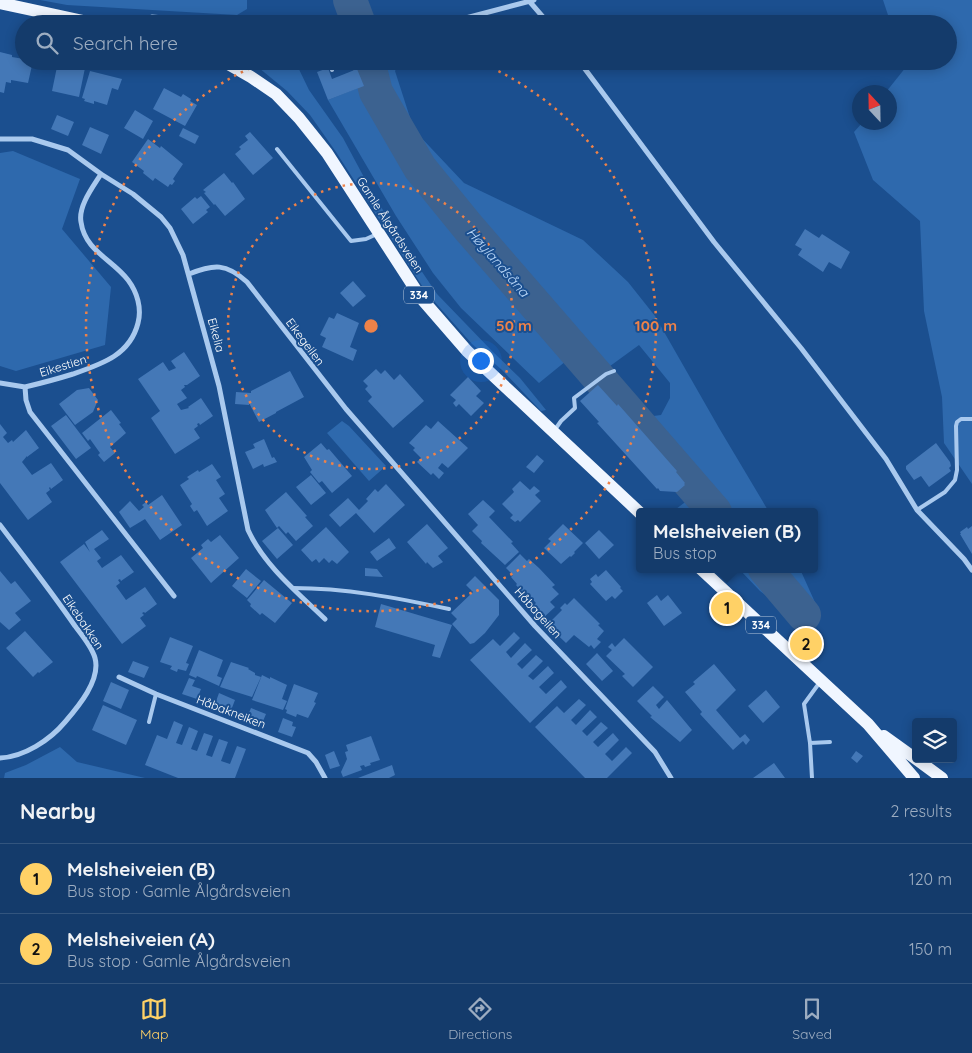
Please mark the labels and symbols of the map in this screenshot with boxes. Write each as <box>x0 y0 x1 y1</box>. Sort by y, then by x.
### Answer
north arrow <box>852 85 897 130</box>
street label: Gamle Ålgårdsveien <box>354 174 427 275</box>
water label: Høylandsåna <box>463 223 534 302</box>
road number: 334 <box>404 286 434 304</box>
street label: Eikegeilen <box>283 315 328 368</box>
street label: Eikelia <box>205 316 228 354</box>
text: 50 m <box>496 316 532 335</box>
text: 100 m <box>635 316 677 335</box>
centre of rings <box>362 317 380 335</box>
your location <box>468 348 494 374</box>
street label: Eikestien <box>38 351 88 380</box>
street label: Håbageilen <box>512 584 565 641</box>
pin: 1 <box>711 589 743 627</box>
street label: Eikebakken <box>60 591 107 652</box>
road number: 334 <box>746 616 776 634</box>
pin: 2 <box>790 625 822 663</box>
street label: Håbakneiken <box>194 691 268 732</box>

